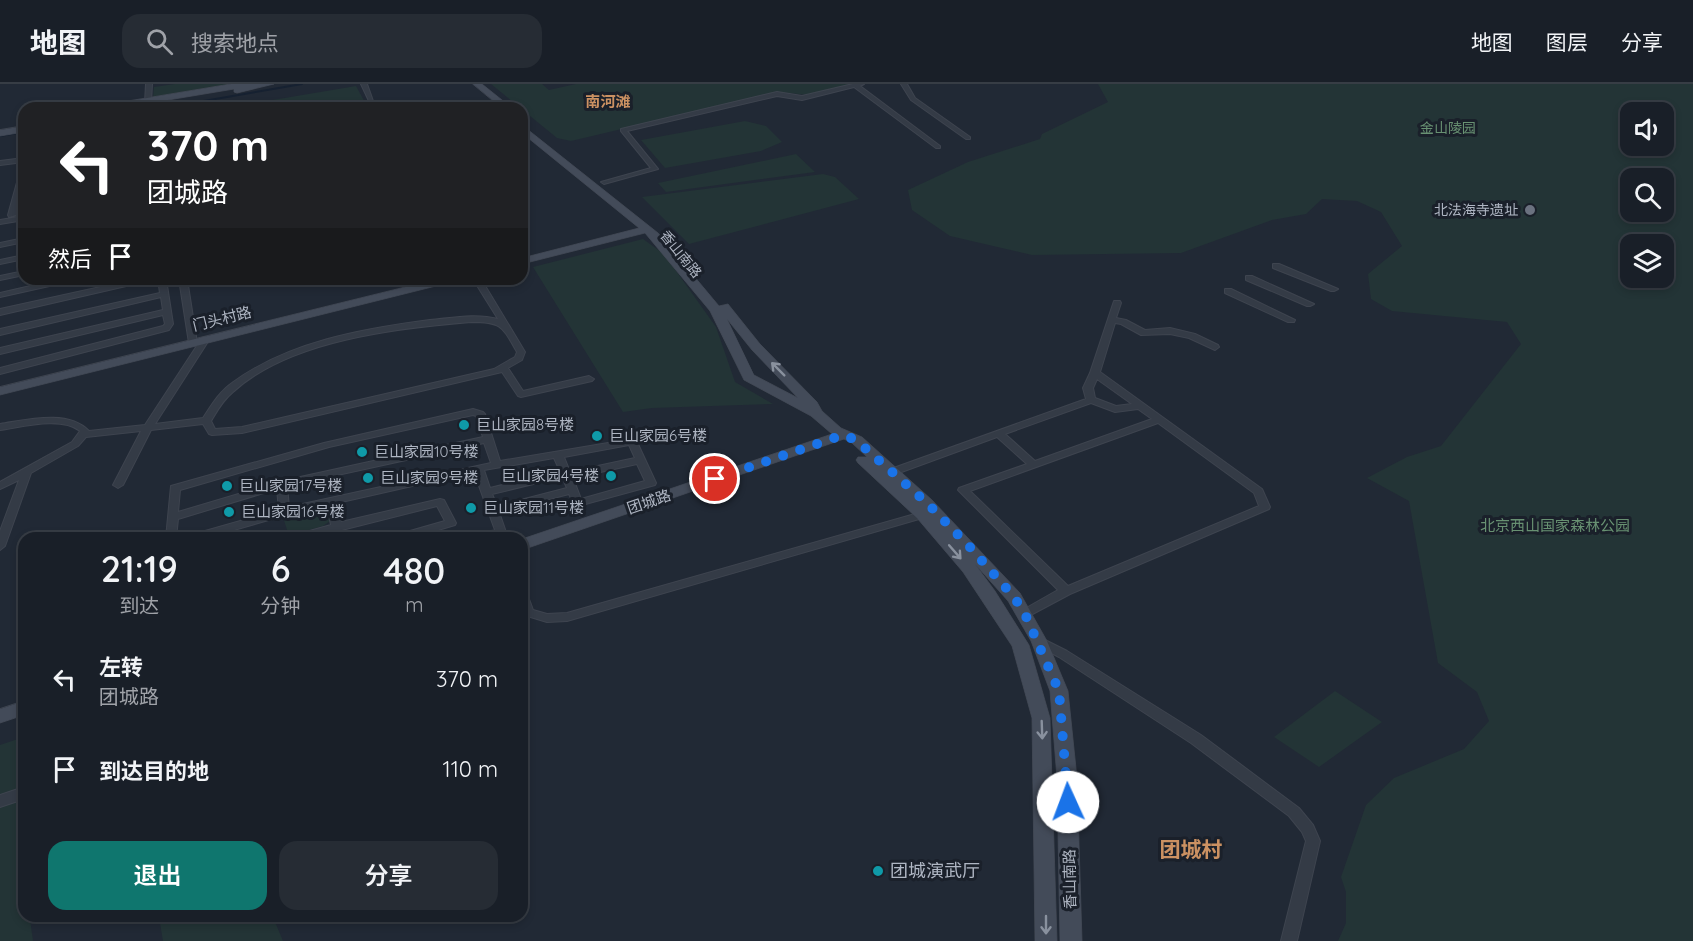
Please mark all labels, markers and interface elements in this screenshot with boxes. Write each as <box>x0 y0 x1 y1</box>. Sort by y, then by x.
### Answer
search box <box>122 14 542 68</box>
text: 地图 <box>30 25 86 60</box>
icon: search <box>143 25 176 58</box>
text: 搜索地点 <box>191 29 279 57</box>
text: 地图 <box>1471 29 1513 55</box>
text: 图层 <box>1546 29 1588 55</box>
text: 分享 <box>1621 29 1663 55</box>
district label: 南河滩 <box>585 92 631 111</box>
map controls <box>1620 102 1674 288</box>
button: sound <box>1620 102 1674 156</box>
text: 370 m <box>147 119 269 172</box>
park label: 金山陵园 <box>1420 119 1476 137</box>
icon: left <box>48 126 126 204</box>
button: search <box>1620 168 1674 222</box>
text: 团城路 <box>147 175 228 209</box>
place label: 北法海寺遗址 <box>1434 201 1518 219</box>
marker: 北法海寺遗址 <box>1523 203 1537 217</box>
street label: 香山南路 <box>656 227 706 281</box>
button: layers <box>1620 234 1674 288</box>
icon: arrive <box>104 240 137 273</box>
text: 然后 <box>48 245 92 273</box>
street label: 门头村路 <box>190 302 253 335</box>
one-way arrow <box>771 362 785 377</box>
place label: 巨山家园8号楼 <box>476 415 574 434</box>
marker: 巨山家园8号楼 <box>457 418 471 432</box>
place label: 巨山家园6号楼 <box>609 426 707 445</box>
marker: 巨山家园6号楼 <box>590 429 604 443</box>
place label: 巨山家园10号楼 <box>374 442 478 461</box>
marker: 巨山家园10号楼 <box>355 445 369 459</box>
pin <box>689 453 740 504</box>
icon: arrive <box>698 462 731 495</box>
place label: 巨山家园4号楼 <box>501 466 599 485</box>
place label: 巨山家园9号楼 <box>380 468 478 487</box>
marker: 巨山家园4号楼 <box>604 469 618 483</box>
marker: 巨山家园9号楼 <box>361 471 375 485</box>
place label: 巨山家园17号楼 <box>239 476 342 495</box>
marker: 巨山家园17号楼 <box>220 479 234 493</box>
street label: 团城路 <box>624 485 673 518</box>
place label: 巨山家园11号楼 <box>483 498 584 517</box>
marker: 巨山家园11号楼 <box>464 501 478 515</box>
place label: 巨山家园16号楼 <box>241 502 345 521</box>
marker: 巨山家园16号楼 <box>222 505 236 519</box>
park label: 北京西山国家森林公园 <box>1480 516 1630 535</box>
one-way arrow <box>948 545 962 560</box>
text: 21:19 <box>101 546 178 591</box>
text: 6 <box>271 546 290 591</box>
text: 480 <box>383 548 445 593</box>
text: m <box>405 592 423 617</box>
text: 到达 <box>119 593 159 618</box>
text: 分钟 <box>261 593 301 618</box>
text: 左转 <box>99 653 143 681</box>
icon: left <box>48 663 81 696</box>
text: 370 m <box>436 665 498 693</box>
text: 团城路 <box>99 684 159 709</box>
one-way arrow <box>1036 720 1047 740</box>
icon: arrive <box>48 753 81 786</box>
text: 110 m <box>443 755 498 783</box>
text: 到达目的地 <box>99 757 209 785</box>
position arrow <box>1036 770 1100 834</box>
district label: 团城村 <box>1160 836 1223 862</box>
button: 退出 <box>48 841 267 910</box>
button: 分享 <box>279 841 498 910</box>
street label: 香山南路 <box>1059 849 1080 909</box>
place label: 团城演武厅 <box>890 859 980 882</box>
marker: 团城演武厅 <box>871 864 885 878</box>
one-way arrow <box>1040 915 1052 935</box>

